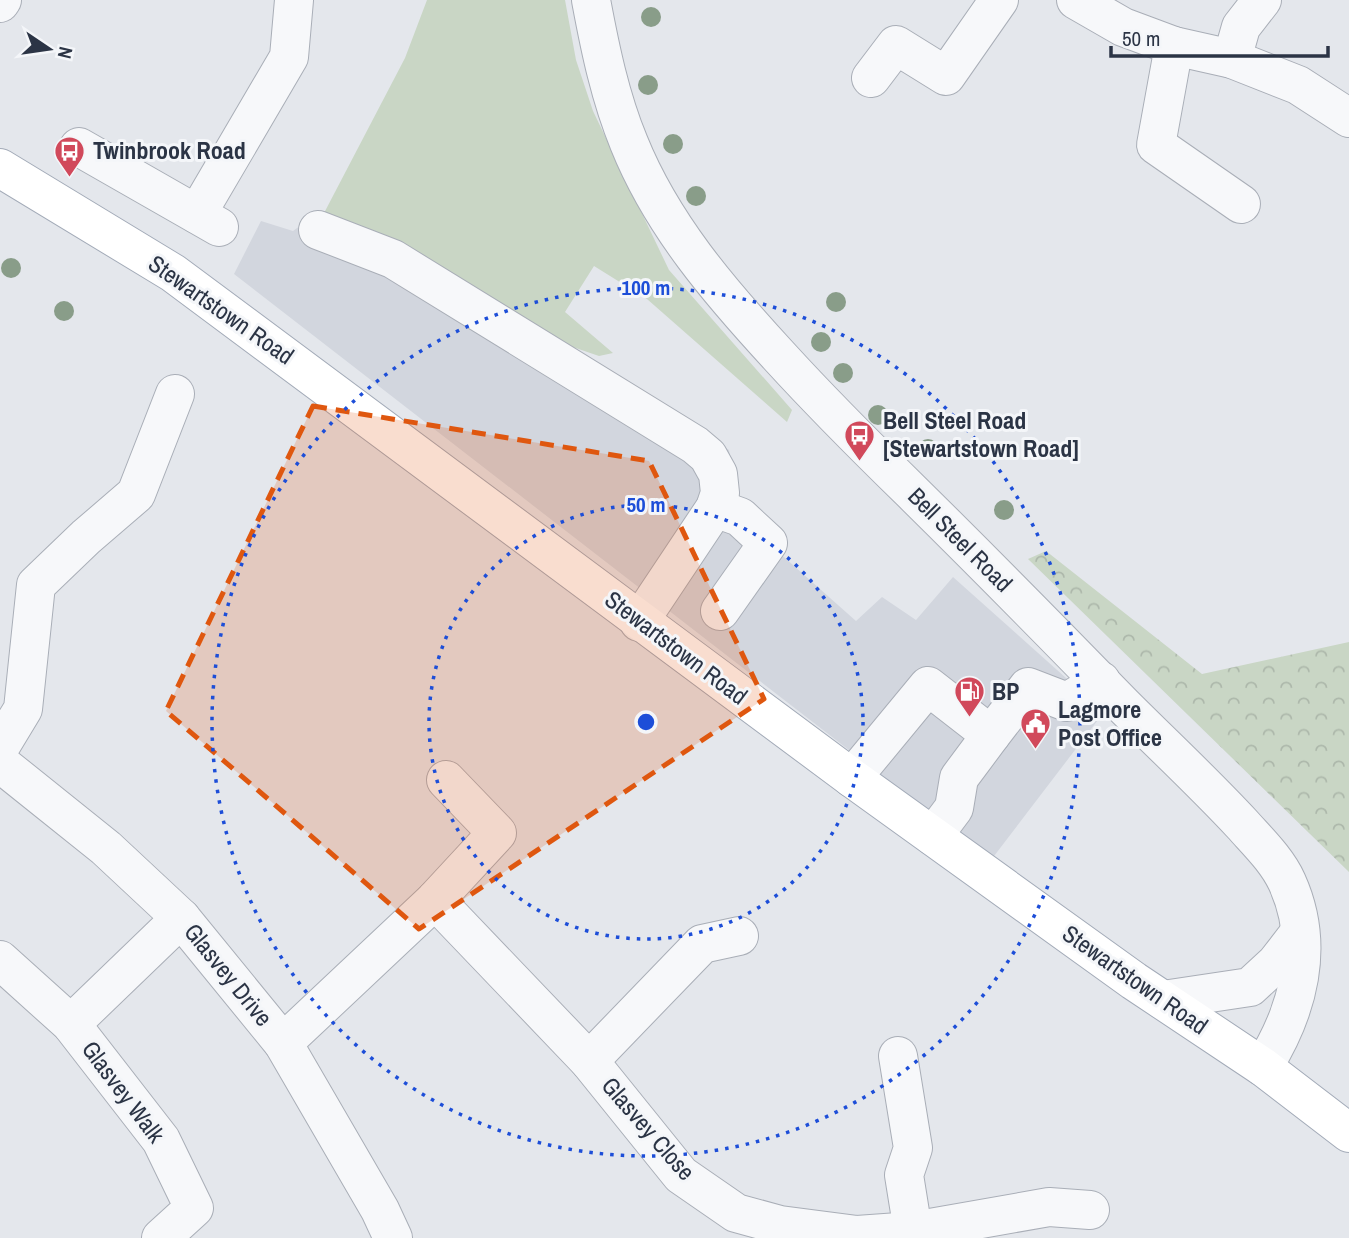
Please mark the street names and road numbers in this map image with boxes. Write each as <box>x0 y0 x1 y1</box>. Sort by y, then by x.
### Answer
street label: Stewartstown Road <box>143 247 301 371</box>
street label: Bell Steel Road <box>901 480 1020 599</box>
street label: Stewartstown Road <box>599 583 754 711</box>
street label: Glasvey Drive <box>177 916 280 1032</box>
street label: Stewartstown Road <box>1057 917 1215 1041</box>
street label: Glasvey Walk <box>75 1034 173 1149</box>
street label: Glasvey Close <box>595 1070 702 1187</box>

